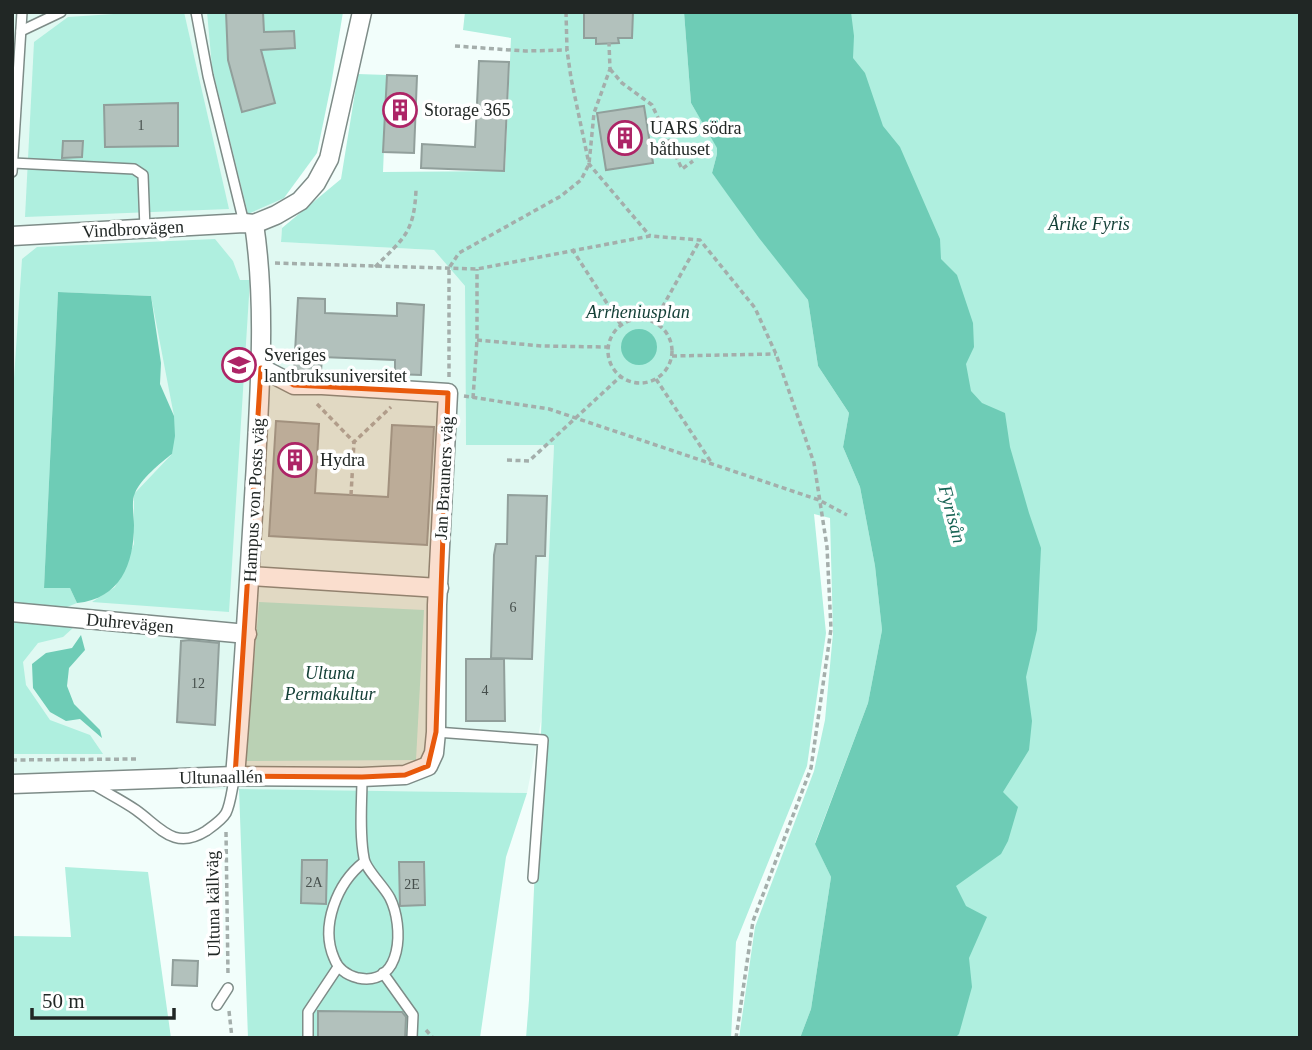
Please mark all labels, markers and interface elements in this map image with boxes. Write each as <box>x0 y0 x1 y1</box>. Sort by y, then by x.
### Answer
building icon: Storage 365 <box>381 91 419 129</box>
place label: Storage 365 <box>424 100 510 120</box>
house number: 1 <box>138 118 145 133</box>
place label: UARS södra båthuset <box>650 118 742 159</box>
building icon: UARS södra båthuset <box>606 119 644 157</box>
park label: Årike Fyris <box>1047 214 1130 234</box>
street label: Vindbrovägen <box>82 216 184 242</box>
park label: Arrheniusplan <box>585 302 690 322</box>
place label: Sveriges lantbruksuniversitet <box>264 345 407 386</box>
school or university icon: Sveriges lantbruksuniversitet <box>220 346 258 384</box>
street label: Jan Brauners väg <box>431 416 457 540</box>
street label: Hampus von Posts väg <box>240 417 268 583</box>
building icon: Hydra <box>276 441 314 479</box>
place label: Hydra <box>320 450 365 470</box>
water label: Fyrisån <box>934 482 970 545</box>
house number: 6 <box>510 600 517 615</box>
street label: Duhrevägen <box>85 609 175 637</box>
park label: Ultuna Permakultur <box>284 663 376 704</box>
house number: 12 <box>191 676 205 691</box>
house number: 4 <box>482 683 489 698</box>
street label: Ultunaallén <box>179 766 263 788</box>
street label: Ultuna källväg <box>202 851 224 957</box>
house number: 2A <box>305 875 323 890</box>
house number: 2E <box>404 877 420 892</box>
scale bar <box>32 976 173 1020</box>
text: 50 m <box>42 989 85 1013</box>

